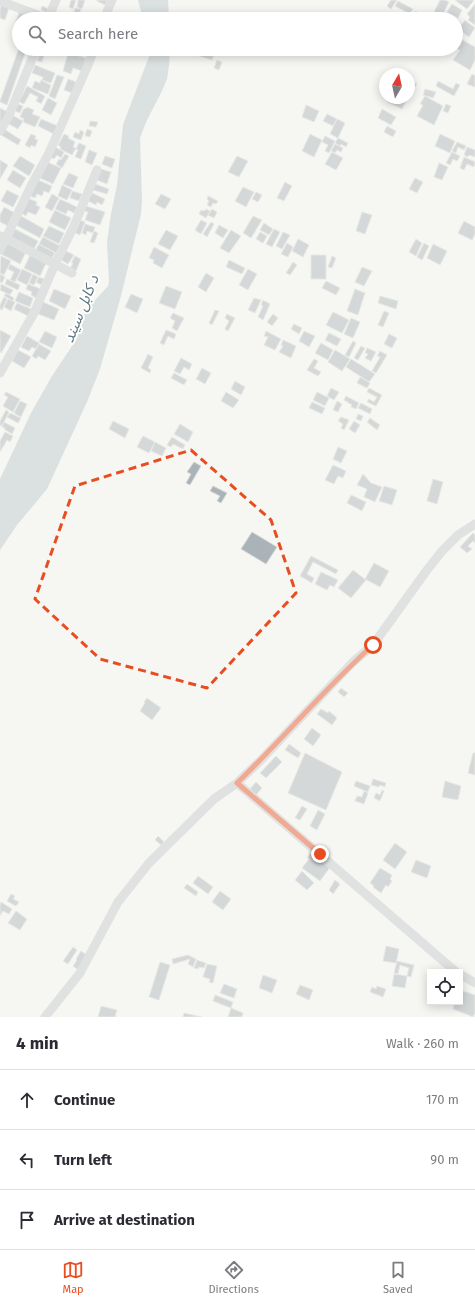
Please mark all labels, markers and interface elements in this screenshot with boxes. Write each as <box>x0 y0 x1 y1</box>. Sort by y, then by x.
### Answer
search box <box>12 12 463 56</box>
icon: search <box>26 23 48 45</box>
text: Search here <box>58 25 138 43</box>
north arrow <box>379 68 415 104</box>
water label: د کابل سيند <box>59 272 103 345</box>
route start <box>364 636 382 654</box>
route end <box>311 845 329 863</box>
map controls <box>427 969 463 1005</box>
button: locate <box>427 969 463 1005</box>
text: 4 min <box>16 1033 59 1054</box>
text: Walk · 260 m <box>386 1036 459 1051</box>
icon: ahead <box>16 1089 38 1111</box>
text: Continue <box>54 1091 115 1109</box>
text: 170 m <box>426 1092 459 1107</box>
icon: left <box>16 1149 38 1171</box>
text: Turn left <box>54 1151 112 1169</box>
text: 90 m <box>430 1152 459 1167</box>
icon: arrive <box>16 1209 38 1231</box>
text: Arrive at destination <box>54 1211 195 1229</box>
tab: Map <box>62 1259 84 1296</box>
tab: Directions <box>208 1259 259 1296</box>
tab: Saved <box>383 1259 413 1296</box>

